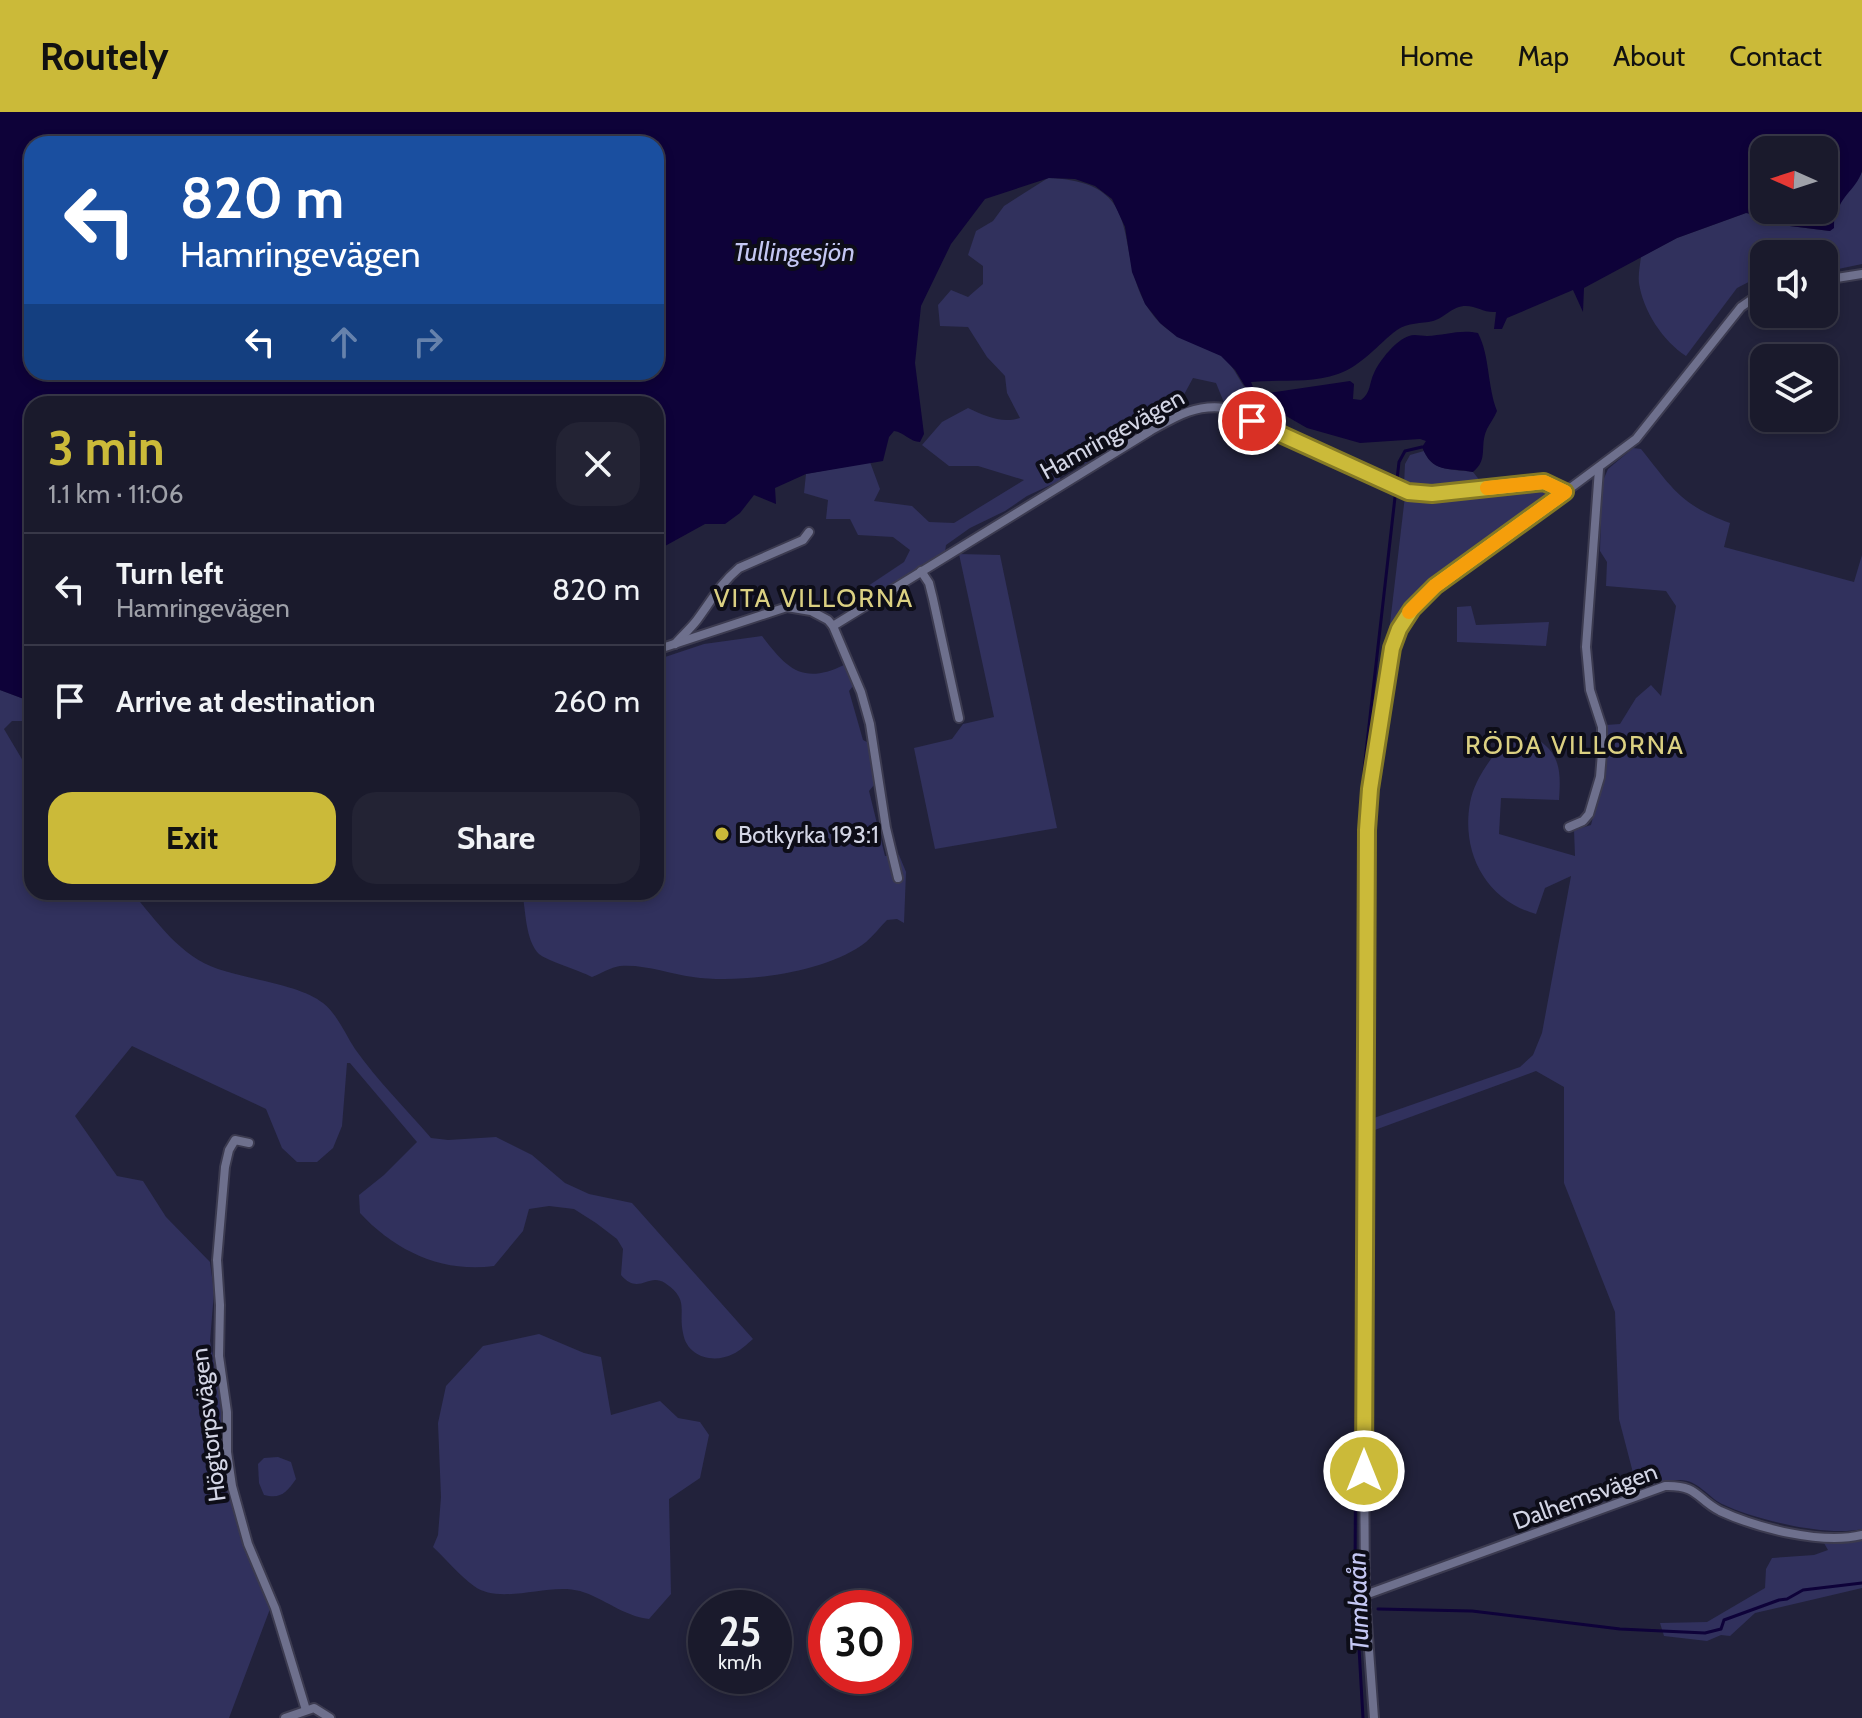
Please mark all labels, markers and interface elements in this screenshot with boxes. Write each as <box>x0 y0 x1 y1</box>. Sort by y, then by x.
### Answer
text: Routely <box>40 33 169 80</box>
text: Home <box>1400 39 1473 73</box>
text: Map <box>1517 39 1569 73</box>
text: About <box>1613 39 1685 73</box>
text: Contact <box>1729 39 1822 73</box>
north arrow <box>1750 136 1838 224</box>
map controls <box>1750 136 1838 432</box>
text: 820 m <box>180 164 344 232</box>
icon: left <box>48 168 152 272</box>
text: Hamringevägen <box>180 232 421 276</box>
water label: Tullingesjön <box>733 236 855 268</box>
button: sound <box>1750 240 1838 328</box>
icon: left <box>238 320 282 364</box>
icon: ahead <box>322 320 366 364</box>
icon: right <box>406 320 450 364</box>
button: layers <box>1750 344 1838 432</box>
street label: Hamringevägen <box>1035 382 1189 486</box>
pin <box>1218 387 1286 455</box>
icon: arrive <box>1230 399 1274 443</box>
text: 3 min <box>48 419 164 477</box>
button: close <box>556 422 640 506</box>
text: 1.1 km · 11:06 <box>48 478 183 510</box>
text: Turn left <box>116 555 224 592</box>
icon: left <box>48 567 92 611</box>
text: 820 m <box>552 571 640 608</box>
district label: VITA VILLORNA <box>714 582 914 614</box>
text: Hamringevägen <box>116 592 290 624</box>
icon: arrive <box>48 679 92 723</box>
text: Arrive at destination <box>116 683 376 720</box>
text: 260 m <box>553 683 640 720</box>
district label: RÖDA VILLORNA <box>1465 729 1685 761</box>
button: Exit <box>48 792 336 884</box>
button: Share <box>352 792 640 884</box>
place label: Botkyrka 193:1 <box>738 820 879 849</box>
marker: Botkyrka 193:1 <box>713 825 731 843</box>
street label: Högtorpsvägen <box>184 1346 232 1504</box>
position arrow <box>1322 1429 1406 1513</box>
street label: Dalhemsvägen <box>1509 1456 1661 1536</box>
water label: Tumbaån <box>1340 1551 1376 1653</box>
speed limit sign: 30 <box>808 1590 912 1694</box>
text: 25 <box>719 1607 761 1656</box>
text: km/h <box>718 1650 762 1674</box>

